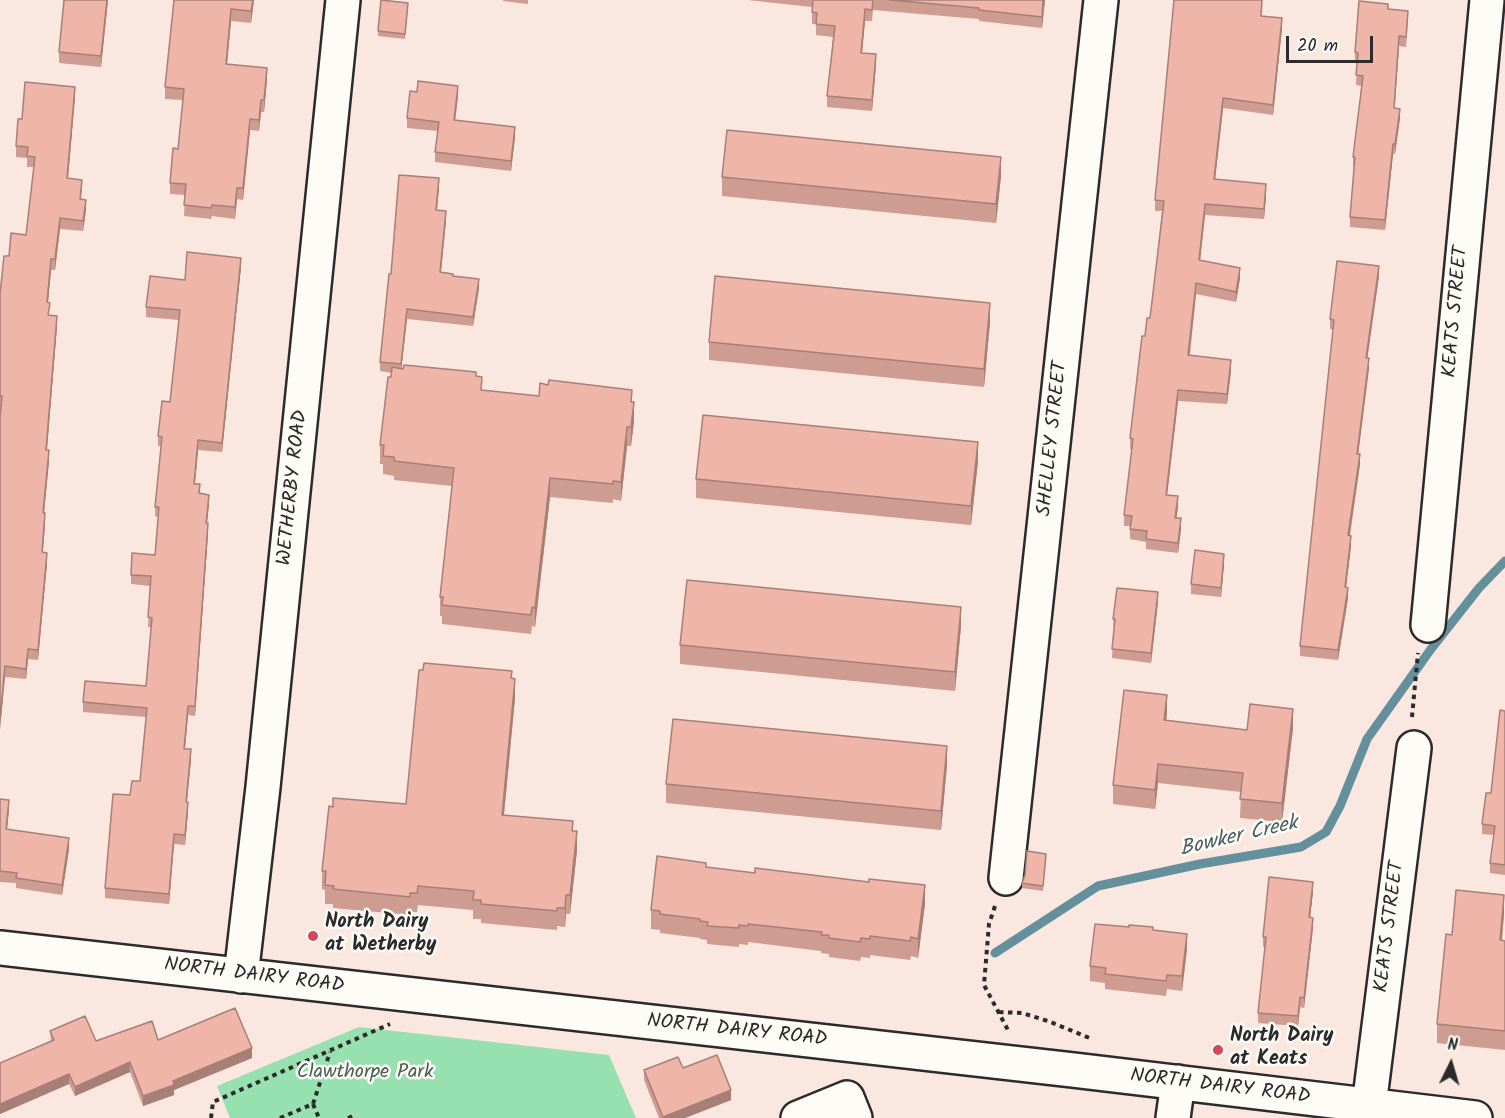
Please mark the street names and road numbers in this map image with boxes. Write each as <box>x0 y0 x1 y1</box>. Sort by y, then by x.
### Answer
street label: KEATS STREET <box>1439 245 1475 379</box>
street label: SHELLEY STREET <box>1034 360 1074 518</box>
street label: WETHERBY ROAD <box>274 409 314 567</box>
street label: KEATS STREET <box>1371 860 1411 994</box>
street label: NORTH DAIRY ROAD <box>163 954 345 1000</box>
street label: NORTH DAIRY ROAD <box>646 1011 828 1053</box>
street label: NORTH DAIRY ROAD <box>1129 1065 1311 1111</box>

